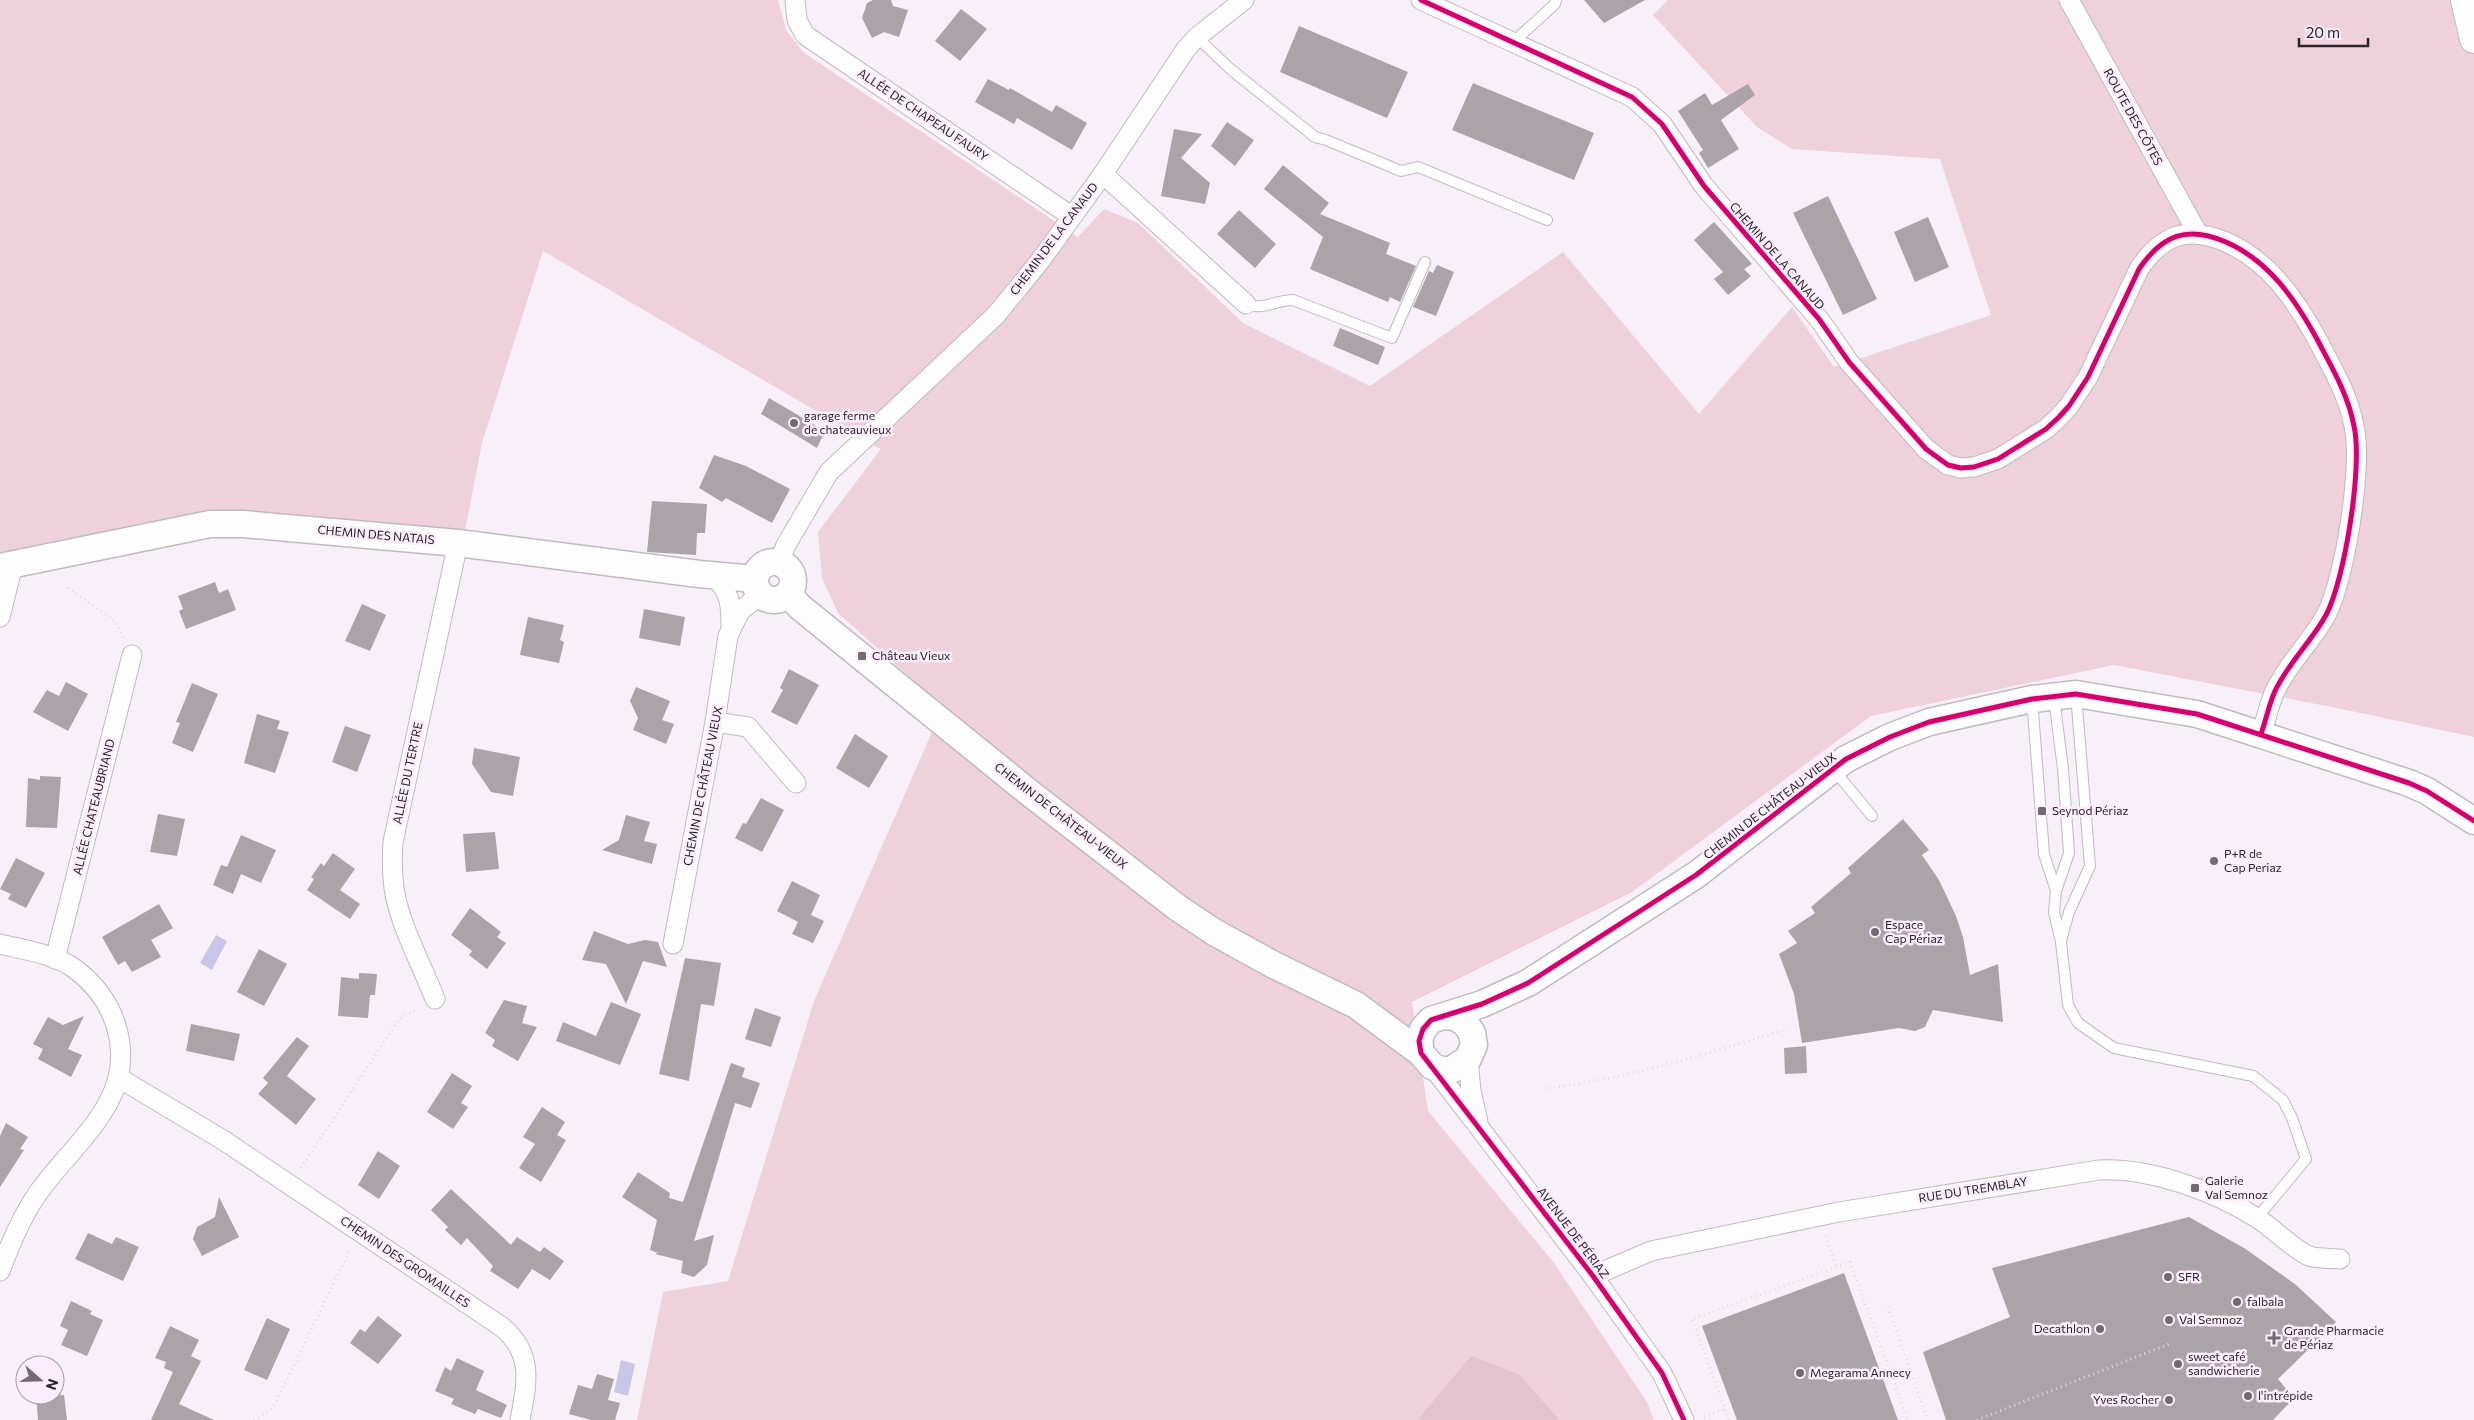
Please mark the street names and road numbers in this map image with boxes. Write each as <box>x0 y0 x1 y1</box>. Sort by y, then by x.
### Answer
street label: ALLÉE DE CHAPEAU FAURY <box>856 65 992 163</box>
street label: ROUTE DES CÔTES <box>2101 66 2166 167</box>
street label: CHEMIN DE LA CANAUD <box>1006 179 1100 297</box>
street label: CHEMIN DE LA CANAUD <box>1727 199 1828 312</box>
street label: CHEMIN DES NATAIS <box>317 522 435 546</box>
street label: CHEMIN DE CHÂTEAU VIEUX <box>680 705 724 867</box>
street label: ALLÉE DU TERTRE <box>389 721 425 825</box>
street label: ALLÉE CHATEAUBRIAND <box>69 737 117 876</box>
street label: CHEMIN DE CHÂTEAU-VIEUX <box>1700 749 1839 861</box>
street label: CHEMIN DE CHÂTEAU-VIEUX <box>992 759 1131 871</box>
street label: RUE DU TREMBLAY <box>1917 1173 2028 1205</box>
street label: AVENUE DE PÉRIAZ <box>1535 1184 1613 1281</box>
street label: CHEMIN DES GROMAILLES <box>338 1213 473 1310</box>

